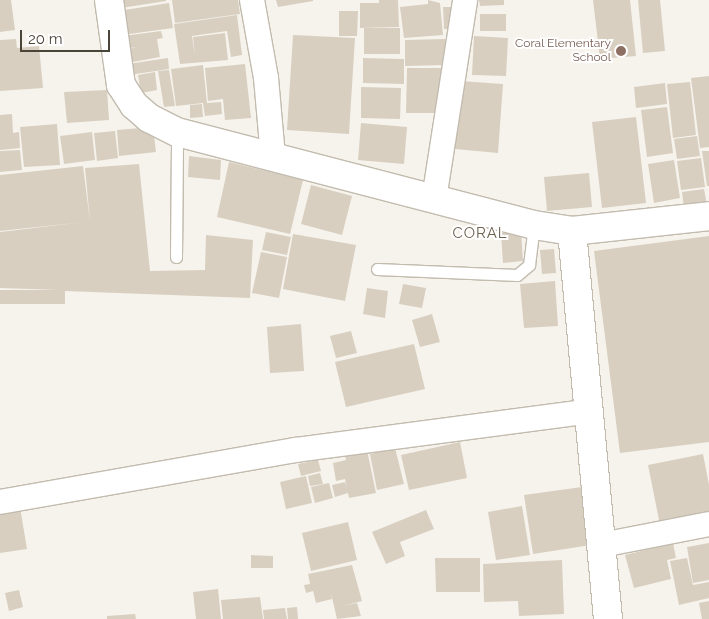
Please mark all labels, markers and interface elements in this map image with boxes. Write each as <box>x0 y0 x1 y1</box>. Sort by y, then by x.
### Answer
scale bar <box>22 20 112 52</box>
text: 20 m <box>28 30 63 48</box>
place label: Coral Elementary School <box>515 37 611 65</box>
marker: Coral Elementary School <box>615 45 627 57</box>
district label: CORAL <box>452 225 508 243</box>

